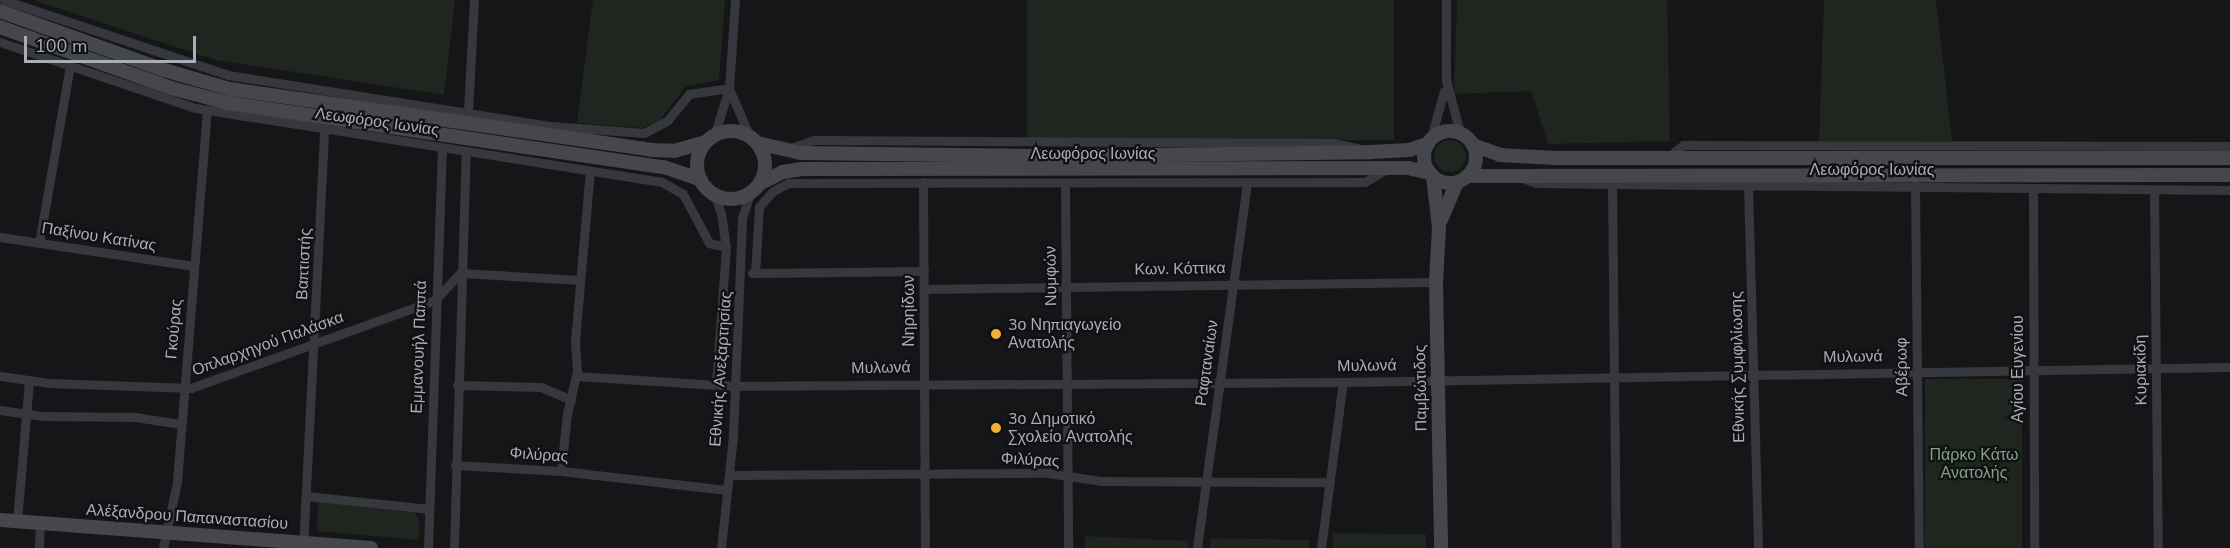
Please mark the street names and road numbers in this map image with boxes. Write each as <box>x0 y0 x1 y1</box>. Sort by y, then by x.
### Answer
street label: Λεωφόρος Ιωνίας <box>314 104 440 140</box>
street label: Λεωφόρος Ιωνίας <box>1031 144 1155 164</box>
street label: Λεωφόρος Ιωνίας <box>1810 160 1934 180</box>
street label: Παξίνου Κατίνας <box>40 218 158 256</box>
street label: Βαπτιστής <box>293 228 315 300</box>
street label: Νυμφών <box>1041 246 1061 306</box>
street label: Κων. Κόττικα <box>1134 259 1226 279</box>
street label: Νηρηίδων <box>899 275 919 347</box>
street label: Εμμανουήλ Παππά <box>407 280 431 414</box>
street label: Εθνικής Ανεξαρτησίας <box>706 291 736 447</box>
street label: Εθνικής Συμφιλίωσης <box>1727 291 1749 443</box>
street label: Γκούρας <box>162 298 186 360</box>
street label: Οπλαρχηγού Παλάσκα <box>190 308 346 380</box>
street label: Αγίου Ευγενίου <box>2008 315 2028 423</box>
street label: Ραφταναίων <box>1191 319 1223 407</box>
street label: Κυριακίδη <box>2131 334 2151 406</box>
street label: Αβέρωφ <box>1892 337 1912 397</box>
street label: Παμβώτιδος <box>1411 345 1431 431</box>
street label: Μυλωνά <box>1823 347 1883 367</box>
street label: Μυλωνά <box>1337 356 1397 376</box>
street label: Μυλωνά <box>851 358 911 378</box>
street label: Φιλύρας <box>509 443 569 467</box>
street label: Φιλύρας <box>1000 449 1060 471</box>
street label: Αλέξανδρου Παπαναστασίου <box>85 500 289 534</box>

